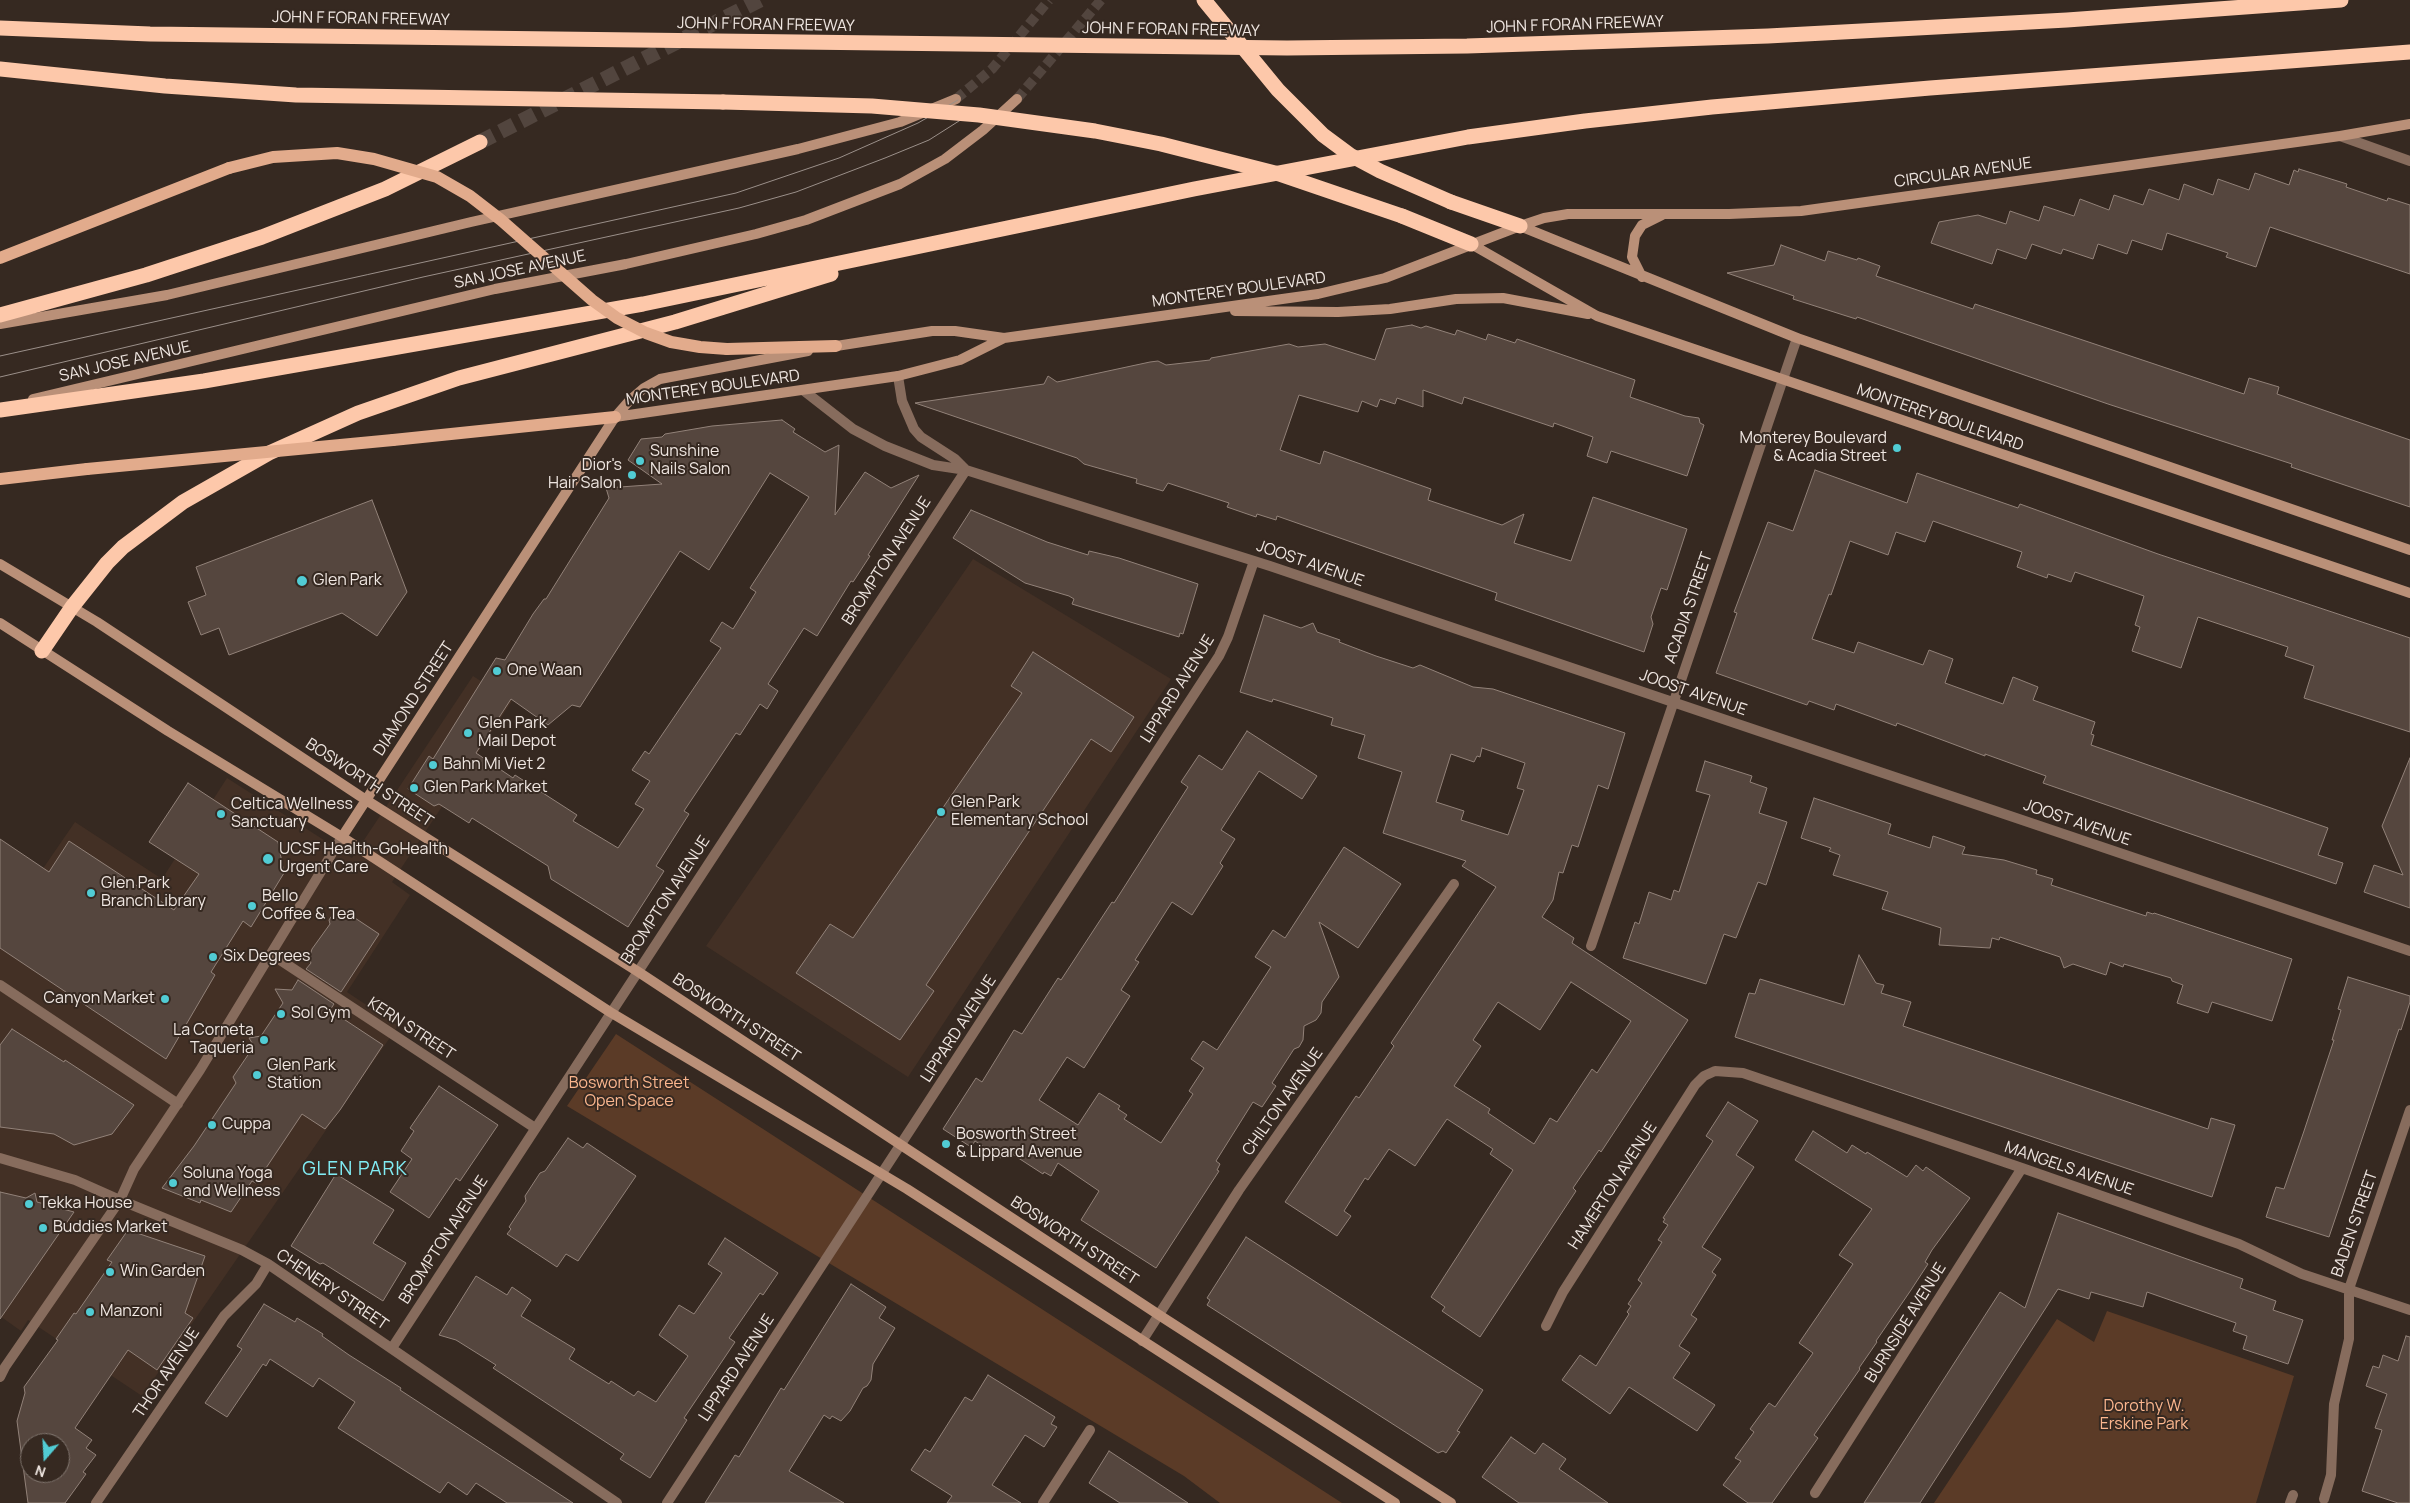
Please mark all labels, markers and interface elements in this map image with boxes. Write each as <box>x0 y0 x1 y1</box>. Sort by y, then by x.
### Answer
street label: JOHN F FORAN FREEWAY <box>272 8 450 30</box>
street label: JOHN F FORAN FREEWAY <box>1486 12 1664 38</box>
street label: JOHN F FORAN FREEWAY <box>677 14 855 36</box>
street label: JOHN F FORAN FREEWAY <box>1082 19 1260 41</box>
street label: CIRCULAR AVENUE <box>1893 154 2033 192</box>
street label: SAN JOSE AVENUE <box>452 247 588 293</box>
street label: MONTEREY BOULEVARD <box>1151 268 1327 312</box>
street label: SAN JOSE AVENUE <box>57 338 193 386</box>
street label: MONTEREY BOULEVARD <box>625 366 801 410</box>
street label: MONTEREY BOULEVARD <box>1854 380 2026 456</box>
place label: Monterey Boulevard & Acadia Street <box>1740 429 1887 467</box>
place label: Sunshine Nails Salon <box>650 442 730 480</box>
marker: Monterey Boulevard & Acadia Street <box>1891 442 1903 454</box>
marker: Sunshine Nails Salon <box>634 455 646 467</box>
place label: Dior's Hair Salon <box>548 456 622 494</box>
marker: Dior's Hair Salon <box>626 469 638 481</box>
street label: BROMPTON AVENUE <box>838 493 936 629</box>
street label: JOOST AVENUE <box>1254 537 1366 591</box>
street label: ACADIA STREET <box>1661 550 1717 666</box>
place label: Glen Park <box>313 571 382 591</box>
marker: Glen Park <box>295 574 309 588</box>
street label: LIPPARD AVENUE <box>1137 631 1219 747</box>
street label: DIAMOND STREET <box>370 638 458 760</box>
place label: One Waan <box>507 661 582 681</box>
marker: One Waan <box>491 665 503 677</box>
street label: JOOST AVENUE <box>1637 666 1749 720</box>
place label: Glen Park Mail Depot <box>478 714 556 752</box>
marker: Glen Park Mail Depot <box>462 727 474 739</box>
street label: BOSWORTH STREET <box>302 735 436 831</box>
place label: Bahn Mi Viet 2 <box>443 755 545 775</box>
marker: Bahn Mi Viet 2 <box>427 759 439 771</box>
place label: Glen Park Market <box>424 778 548 798</box>
marker: Glen Park Market <box>408 782 420 794</box>
place label: Glen Park Elementary School <box>951 793 1089 831</box>
place label: Celtica Wellness Sanctuary <box>231 795 353 833</box>
street label: JOOST AVENUE <box>2021 796 2133 850</box>
marker: Glen Park Elementary School <box>935 806 947 818</box>
marker: Celtica Wellness Sanctuary <box>215 808 227 820</box>
street label: BROMPTON AVENUE <box>617 832 715 968</box>
place label: UCSF Health-GoHealth Urgent Care <box>279 840 448 878</box>
marker: UCSF Health-GoHealth Urgent Care <box>261 852 275 866</box>
place label: Glen Park Branch Library <box>101 874 206 912</box>
marker: Glen Park Branch Library <box>85 887 97 899</box>
place label: Bello Coffee & Tea <box>262 887 355 925</box>
marker: Bello Coffee & Tea <box>246 900 258 912</box>
place label: Six Degrees <box>223 947 311 967</box>
marker: Six Degrees <box>207 951 219 963</box>
street label: BOSWORTH STREET <box>669 970 803 1066</box>
street label: LIPPARD AVENUE <box>917 972 1001 1086</box>
place label: Canyon Market <box>44 989 155 1009</box>
marker: Canyon Market <box>159 993 171 1005</box>
street label: KERN STREET <box>364 994 458 1064</box>
place label: Sol Gym <box>291 1004 351 1024</box>
marker: Sol Gym <box>275 1008 287 1020</box>
place label: La Corneta Taqueria <box>173 1021 254 1059</box>
marker: La Corneta Taqueria <box>258 1034 270 1046</box>
street label: CHILTON AVENUE <box>1239 1044 1327 1160</box>
place label: Glen Park Station <box>267 1056 336 1094</box>
marker: Glen Park Station <box>251 1069 263 1081</box>
park label: Bosworth Street Open Space <box>569 1074 689 1112</box>
place label: Cuppa <box>222 1115 271 1135</box>
marker: Cuppa <box>206 1119 218 1131</box>
street label: HAMERTON AVENUE <box>1565 1119 1661 1253</box>
place label: Bosworth Street & Lippard Avenue <box>956 1125 1082 1163</box>
marker: Bosworth Street & Lippard Avenue <box>940 1138 952 1150</box>
street label: MANGELS AVENUE <box>2002 1138 2136 1200</box>
district label: GLEN PARK <box>301 1159 409 1181</box>
place label: Soluna Yoga and Wellness <box>183 1164 280 1202</box>
street label: BADEN STREET <box>2328 1168 2382 1280</box>
street label: BROMPTON AVENUE <box>395 1172 493 1308</box>
marker: Soluna Yoga and Wellness <box>167 1177 179 1189</box>
street label: BOSWORTH STREET <box>1007 1193 1141 1289</box>
place label: Tekka House <box>39 1194 132 1214</box>
marker: Tekka House <box>23 1198 35 1210</box>
place label: Buddies Market <box>53 1218 168 1238</box>
marker: Buddies Market <box>37 1222 49 1234</box>
street label: CHENERY STREET <box>272 1245 392 1335</box>
street label: BURNSIDE AVENUE <box>1861 1259 1951 1387</box>
place label: Win Garden <box>120 1262 205 1282</box>
marker: Win Garden <box>104 1266 116 1278</box>
place label: Manzoni <box>100 1302 162 1322</box>
marker: Manzoni <box>84 1306 96 1318</box>
street label: LIPPARD AVENUE <box>695 1311 779 1425</box>
street label: THOR AVENUE <box>130 1324 204 1422</box>
park label: Dorothy W. Erskine Park <box>2100 1397 2188 1435</box>
north arrow <box>20 1433 70 1483</box>
text: N <box>32 1461 48 1482</box>

